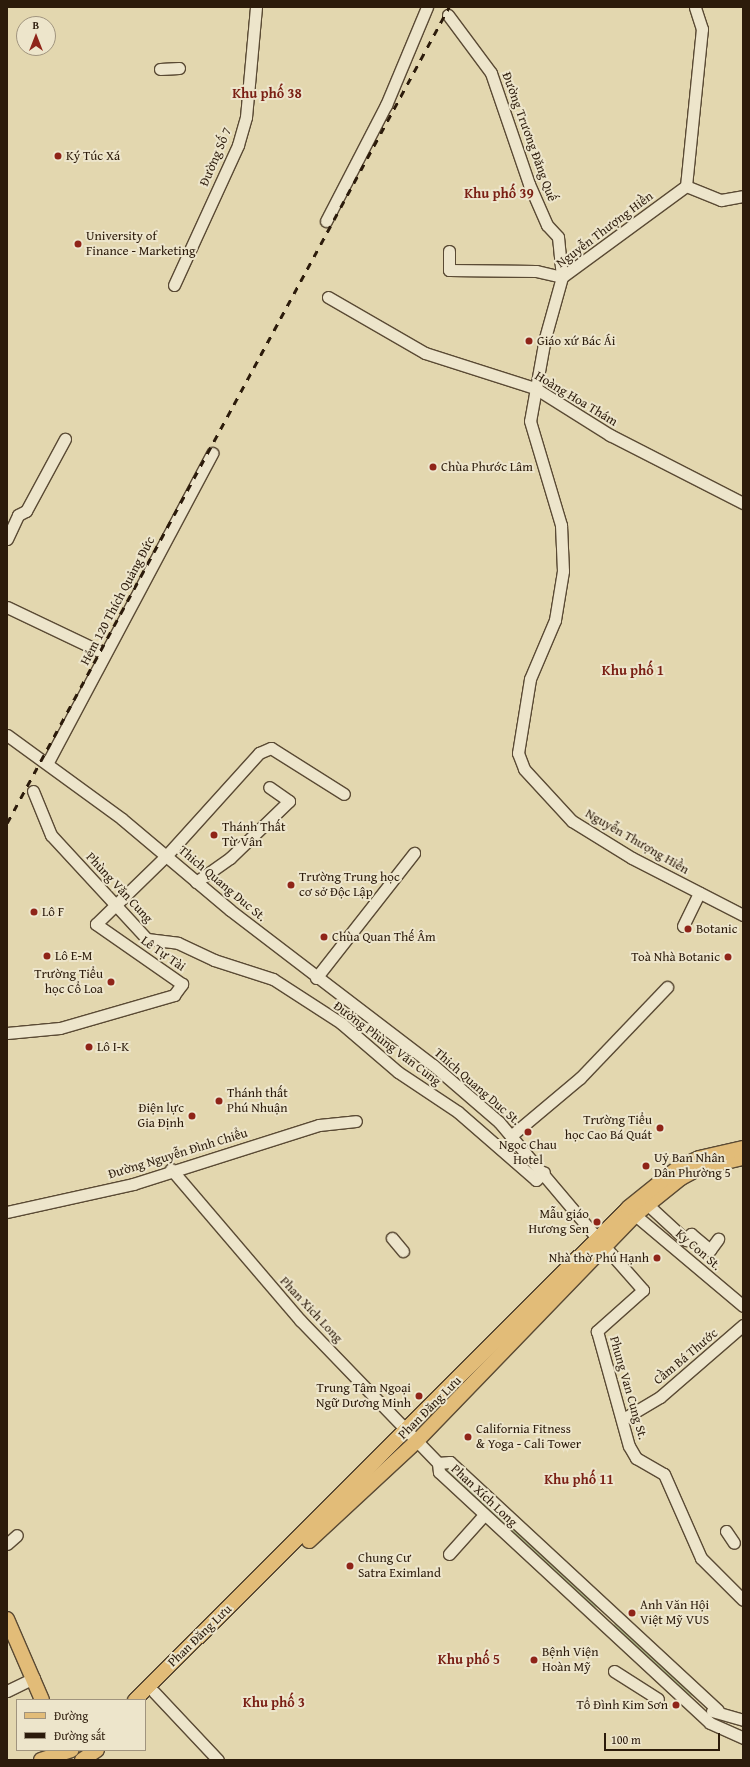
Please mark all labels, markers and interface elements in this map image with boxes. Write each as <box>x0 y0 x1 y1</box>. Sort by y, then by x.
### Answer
north arrow <box>16 16 56 56</box>
text: B <box>33 17 39 33</box>
street label: Đường Trương Đăng Quế <box>498 70 560 204</box>
district label: Khu phố 38 <box>232 85 302 101</box>
street label: Đường Số 7 <box>197 125 235 189</box>
place label: Ký Túc Xá <box>66 148 120 164</box>
marker: Ký Túc Xá <box>53 151 63 161</box>
district label: Khu phố 39 <box>464 185 534 201</box>
street label: Nguyễn Thượng Hiền <box>554 189 656 271</box>
place label: University of Finance - Marketing <box>86 229 195 260</box>
marker: University of Finance - Marketing <box>73 239 83 249</box>
place label: Giáo xứ Bác Ái <box>537 333 615 349</box>
marker: Giáo xứ Bác Ái <box>524 336 534 346</box>
street label: Hoàng Hoa Thám <box>532 368 620 430</box>
place label: Chùa Phước Lâm <box>441 459 533 475</box>
marker: Chùa Phước Lâm <box>428 462 438 472</box>
street label: Hẻm 120 Thích Quảng Đức <box>77 534 159 668</box>
district label: Khu phố 1 <box>602 662 664 678</box>
street label: Nguyễn Thượng Hiền <box>582 806 692 878</box>
place label: Thánh Thất Từ Vân <box>222 820 286 851</box>
marker: Thánh Thất Từ Vân <box>209 830 219 840</box>
street label: Thich Quang Duc St. <box>175 843 269 925</box>
street label: Phùng Văn Cung <box>82 850 156 926</box>
place label: Trường Trung học cơ sở Độc Lập <box>299 870 400 901</box>
marker: Trường Trung học cơ sở Độc Lập <box>286 880 296 890</box>
place label: Lô F <box>42 904 64 920</box>
marker: Lô F <box>29 907 39 917</box>
place label: Botanic <box>696 921 737 937</box>
marker: Botanic <box>683 924 693 934</box>
place label: Chùa Quan Thế Âm <box>332 929 436 945</box>
marker: Chùa Quan Thế Âm <box>319 932 329 942</box>
street label: Lê Tự Tài <box>138 933 188 975</box>
place label: Lô E-M <box>55 948 93 964</box>
place label: Toà Nhà Botanic <box>631 949 720 965</box>
marker: Lô E-M <box>42 951 52 961</box>
marker: Toà Nhà Botanic <box>723 952 733 962</box>
place label: Trường Tiểu học Cổ Loa <box>34 967 103 998</box>
marker: Trường Tiểu học Cổ Loa <box>106 977 116 987</box>
street label: Đường Phùng Văn Cung <box>330 998 444 1090</box>
place label: Lô I-K <box>97 1039 129 1055</box>
marker: Lô I-K <box>84 1042 94 1052</box>
street label: Thich Quang Duc St. <box>431 1045 523 1129</box>
place label: Thánh thất Phú Nhuận <box>227 1086 288 1117</box>
marker: Thánh thất Phú Nhuận <box>214 1096 224 1106</box>
place label: Điện lực Gia Định <box>138 1101 184 1132</box>
marker: Điện lực Gia Định <box>187 1111 197 1121</box>
place label: Trường Tiểu học Cao Bá Quát <box>565 1113 652 1144</box>
marker: Trường Tiểu học Cao Bá Quát <box>655 1123 665 1133</box>
street label: Đường Nguyễn Đình Chiểu <box>106 1125 250 1183</box>
marker: Ngoc Chau Hotel <box>523 1127 533 1137</box>
place label: Ngoc Chau Hotel <box>499 1138 557 1169</box>
place label: Uỷ Ban Nhân Dân Phường 5 <box>654 1151 731 1182</box>
marker: Uỷ Ban Nhân Dân Phường 5 <box>641 1161 651 1171</box>
place label: Mẫu giáo Hương Sen <box>529 1207 589 1238</box>
marker: Mẫu giáo Hương Sen <box>592 1217 602 1227</box>
street label: Ky Con St. <box>672 1226 724 1274</box>
place label: Nhà thờ Phú Hạnh <box>549 1250 649 1266</box>
marker: Nhà thờ Phú Hạnh <box>652 1253 662 1263</box>
street label: Phan Xich Long <box>276 1274 346 1346</box>
street label: Cầm Bá Thước <box>651 1326 721 1388</box>
street label: Phung Van Cung St. <box>606 1335 650 1441</box>
street label: Phan Đăng Lưu <box>395 1373 465 1443</box>
place label: Trung Tâm Ngoại Ngữ Dương Minh <box>316 1381 411 1412</box>
marker: Trung Tâm Ngoại Ngữ Dương Minh <box>414 1391 424 1401</box>
place label: California Fitness & Yoga - Cali Tower <box>476 1422 581 1453</box>
marker: California Fitness & Yoga - Cali Tower <box>463 1432 473 1442</box>
street label: Phan Xích Long <box>448 1461 520 1531</box>
district label: Khu phố 11 <box>544 1471 614 1487</box>
place label: Chung Cư Satra Eximland <box>358 1551 441 1582</box>
marker: Chung Cư Satra Eximland <box>345 1561 355 1571</box>
place label: Anh Văn Hội Việt Mỹ VUS <box>640 1598 709 1629</box>
street label: Phan Đăng Lưu <box>165 1602 235 1670</box>
marker: Anh Văn Hội Việt Mỹ VUS <box>627 1608 637 1618</box>
place label: Bệnh Viện Hoàn Mỹ <box>542 1645 598 1676</box>
district label: Khu phố 5 <box>438 1651 500 1667</box>
marker: Bệnh Viện Hoàn Mỹ <box>529 1655 539 1665</box>
district label: Khu phố 3 <box>243 1694 305 1710</box>
place label: Tổ Đình Kim Sơn <box>577 1697 668 1713</box>
legend <box>16 1699 146 1751</box>
marker: Tổ Đình Kim Sơn <box>671 1700 681 1710</box>
text: Đường <box>54 1707 88 1724</box>
scale bar <box>606 1725 722 1751</box>
text: Đường sắt <box>54 1727 106 1744</box>
text: 100 m <box>611 1731 641 1748</box>

